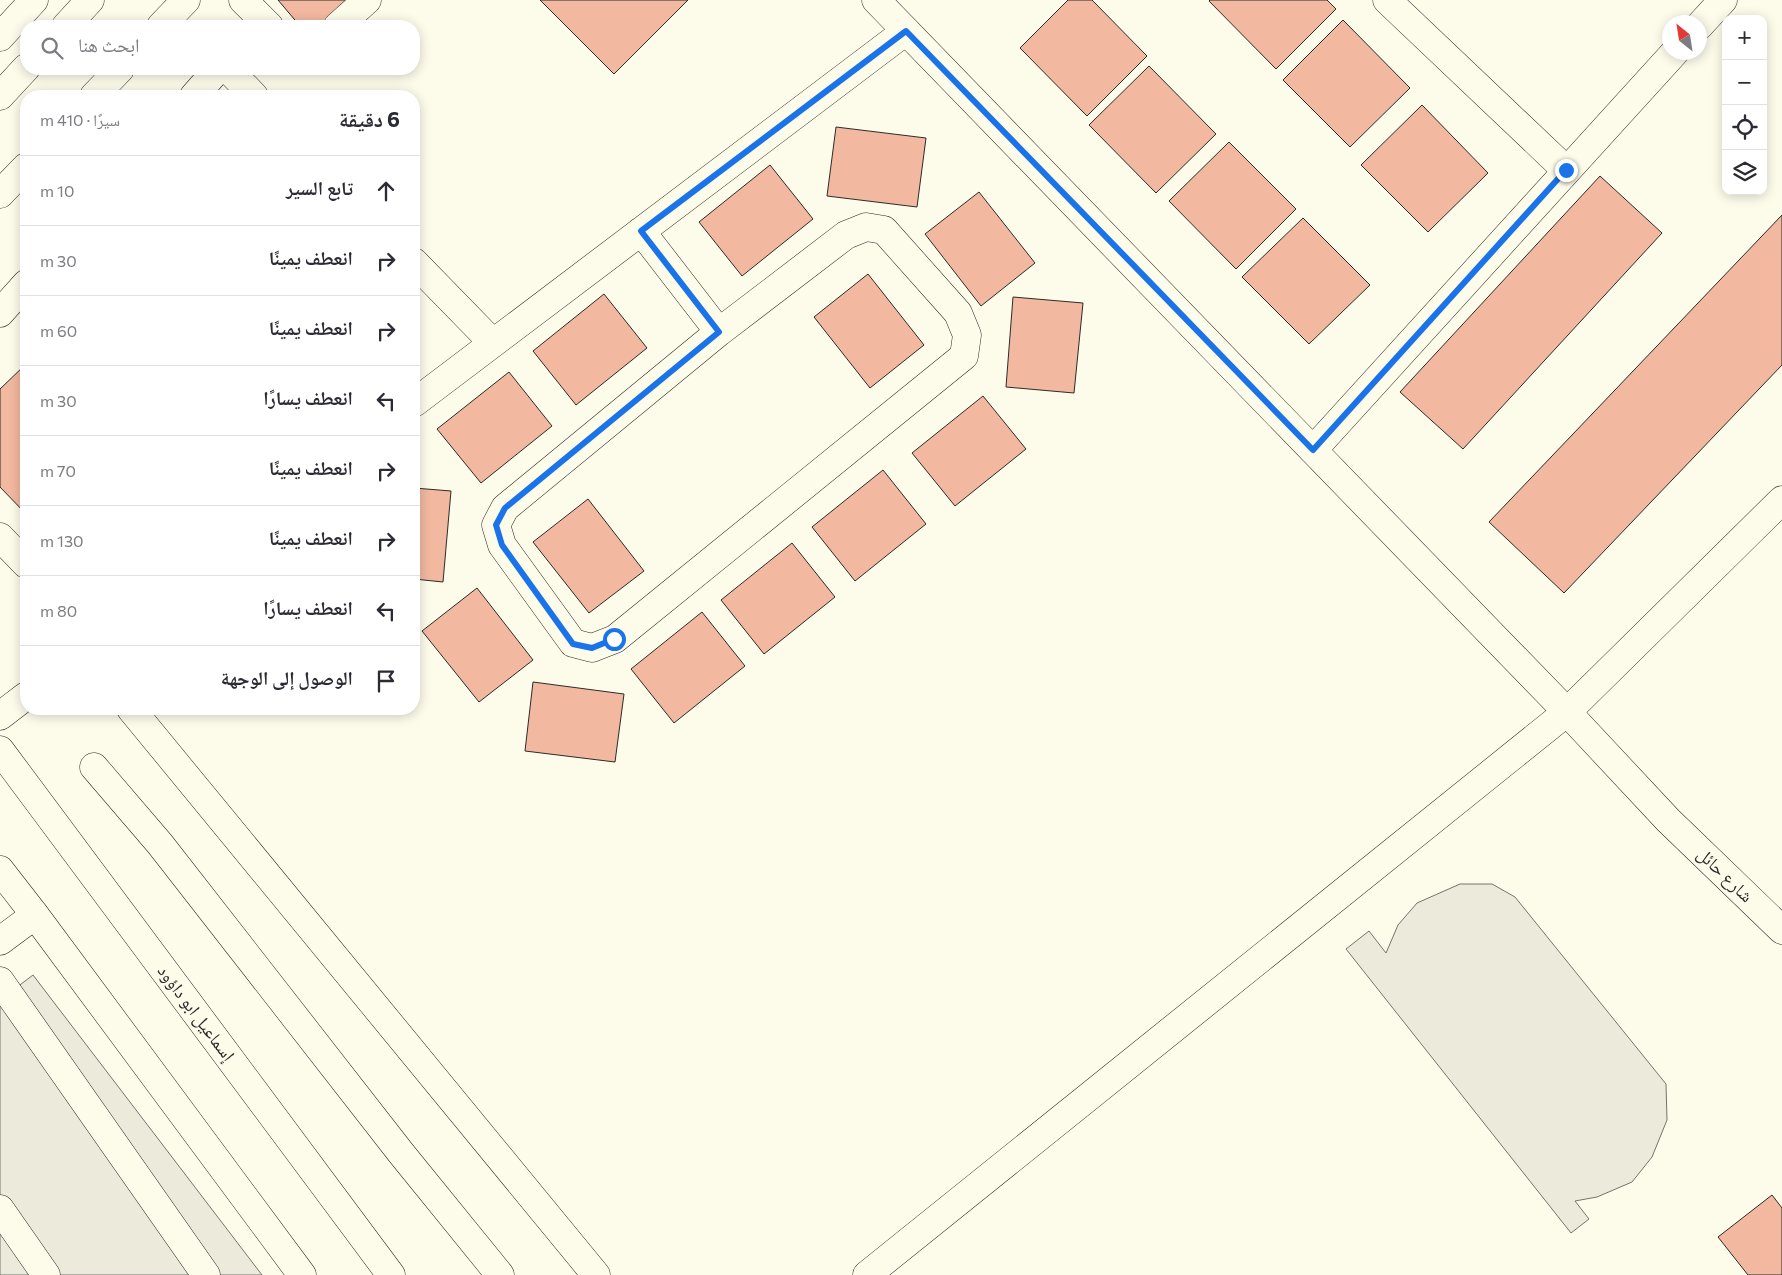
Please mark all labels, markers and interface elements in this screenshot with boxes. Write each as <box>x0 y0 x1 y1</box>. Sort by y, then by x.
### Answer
north arrow <box>1662 15 1707 60</box>
map controls <box>1722 15 1767 195</box>
button: + <box>1722 15 1767 60</box>
search box <box>20 20 420 75</box>
text: ابحث هنا <box>78 33 140 56</box>
icon: search <box>38 34 66 62</box>
button: − <box>1722 60 1767 105</box>
button: locate <box>1722 105 1767 150</box>
text: 6 دقيقة <box>339 106 400 131</box>
text: سيرًا · 410 m <box>40 110 120 129</box>
button: layers <box>1722 150 1767 195</box>
route end <box>1555 159 1578 182</box>
text: تابع السير <box>286 176 353 199</box>
icon: ahead <box>372 177 400 205</box>
text: 10 m <box>40 181 74 200</box>
text: انعطف يمينًا <box>269 246 353 269</box>
icon: right <box>372 247 400 275</box>
text: 30 m <box>40 251 77 270</box>
text: انعطف يمينًا <box>269 316 353 339</box>
icon: right <box>372 317 400 345</box>
text: 60 m <box>40 321 77 340</box>
text: انعطف يسارًا <box>263 386 353 409</box>
icon: left <box>372 387 400 415</box>
text: 30 m <box>40 391 77 410</box>
text: انعطف يمينًا <box>269 456 353 479</box>
icon: right <box>372 457 400 485</box>
text: 70 m <box>40 461 76 480</box>
text: انعطف يمينًا <box>269 526 353 549</box>
icon: right <box>372 527 400 555</box>
text: 130 m <box>40 531 83 550</box>
text: انعطف يسارًا <box>263 596 353 619</box>
icon: left <box>372 597 400 625</box>
text: 80 m <box>40 601 77 620</box>
route start <box>603 628 626 651</box>
text: الوصول إلى الوجهة <box>221 666 353 689</box>
icon: arrive <box>372 667 400 695</box>
street label: شارع حائل <box>1692 842 1758 907</box>
street label: إسماعيل ابو داؤود <box>152 960 240 1066</box>

